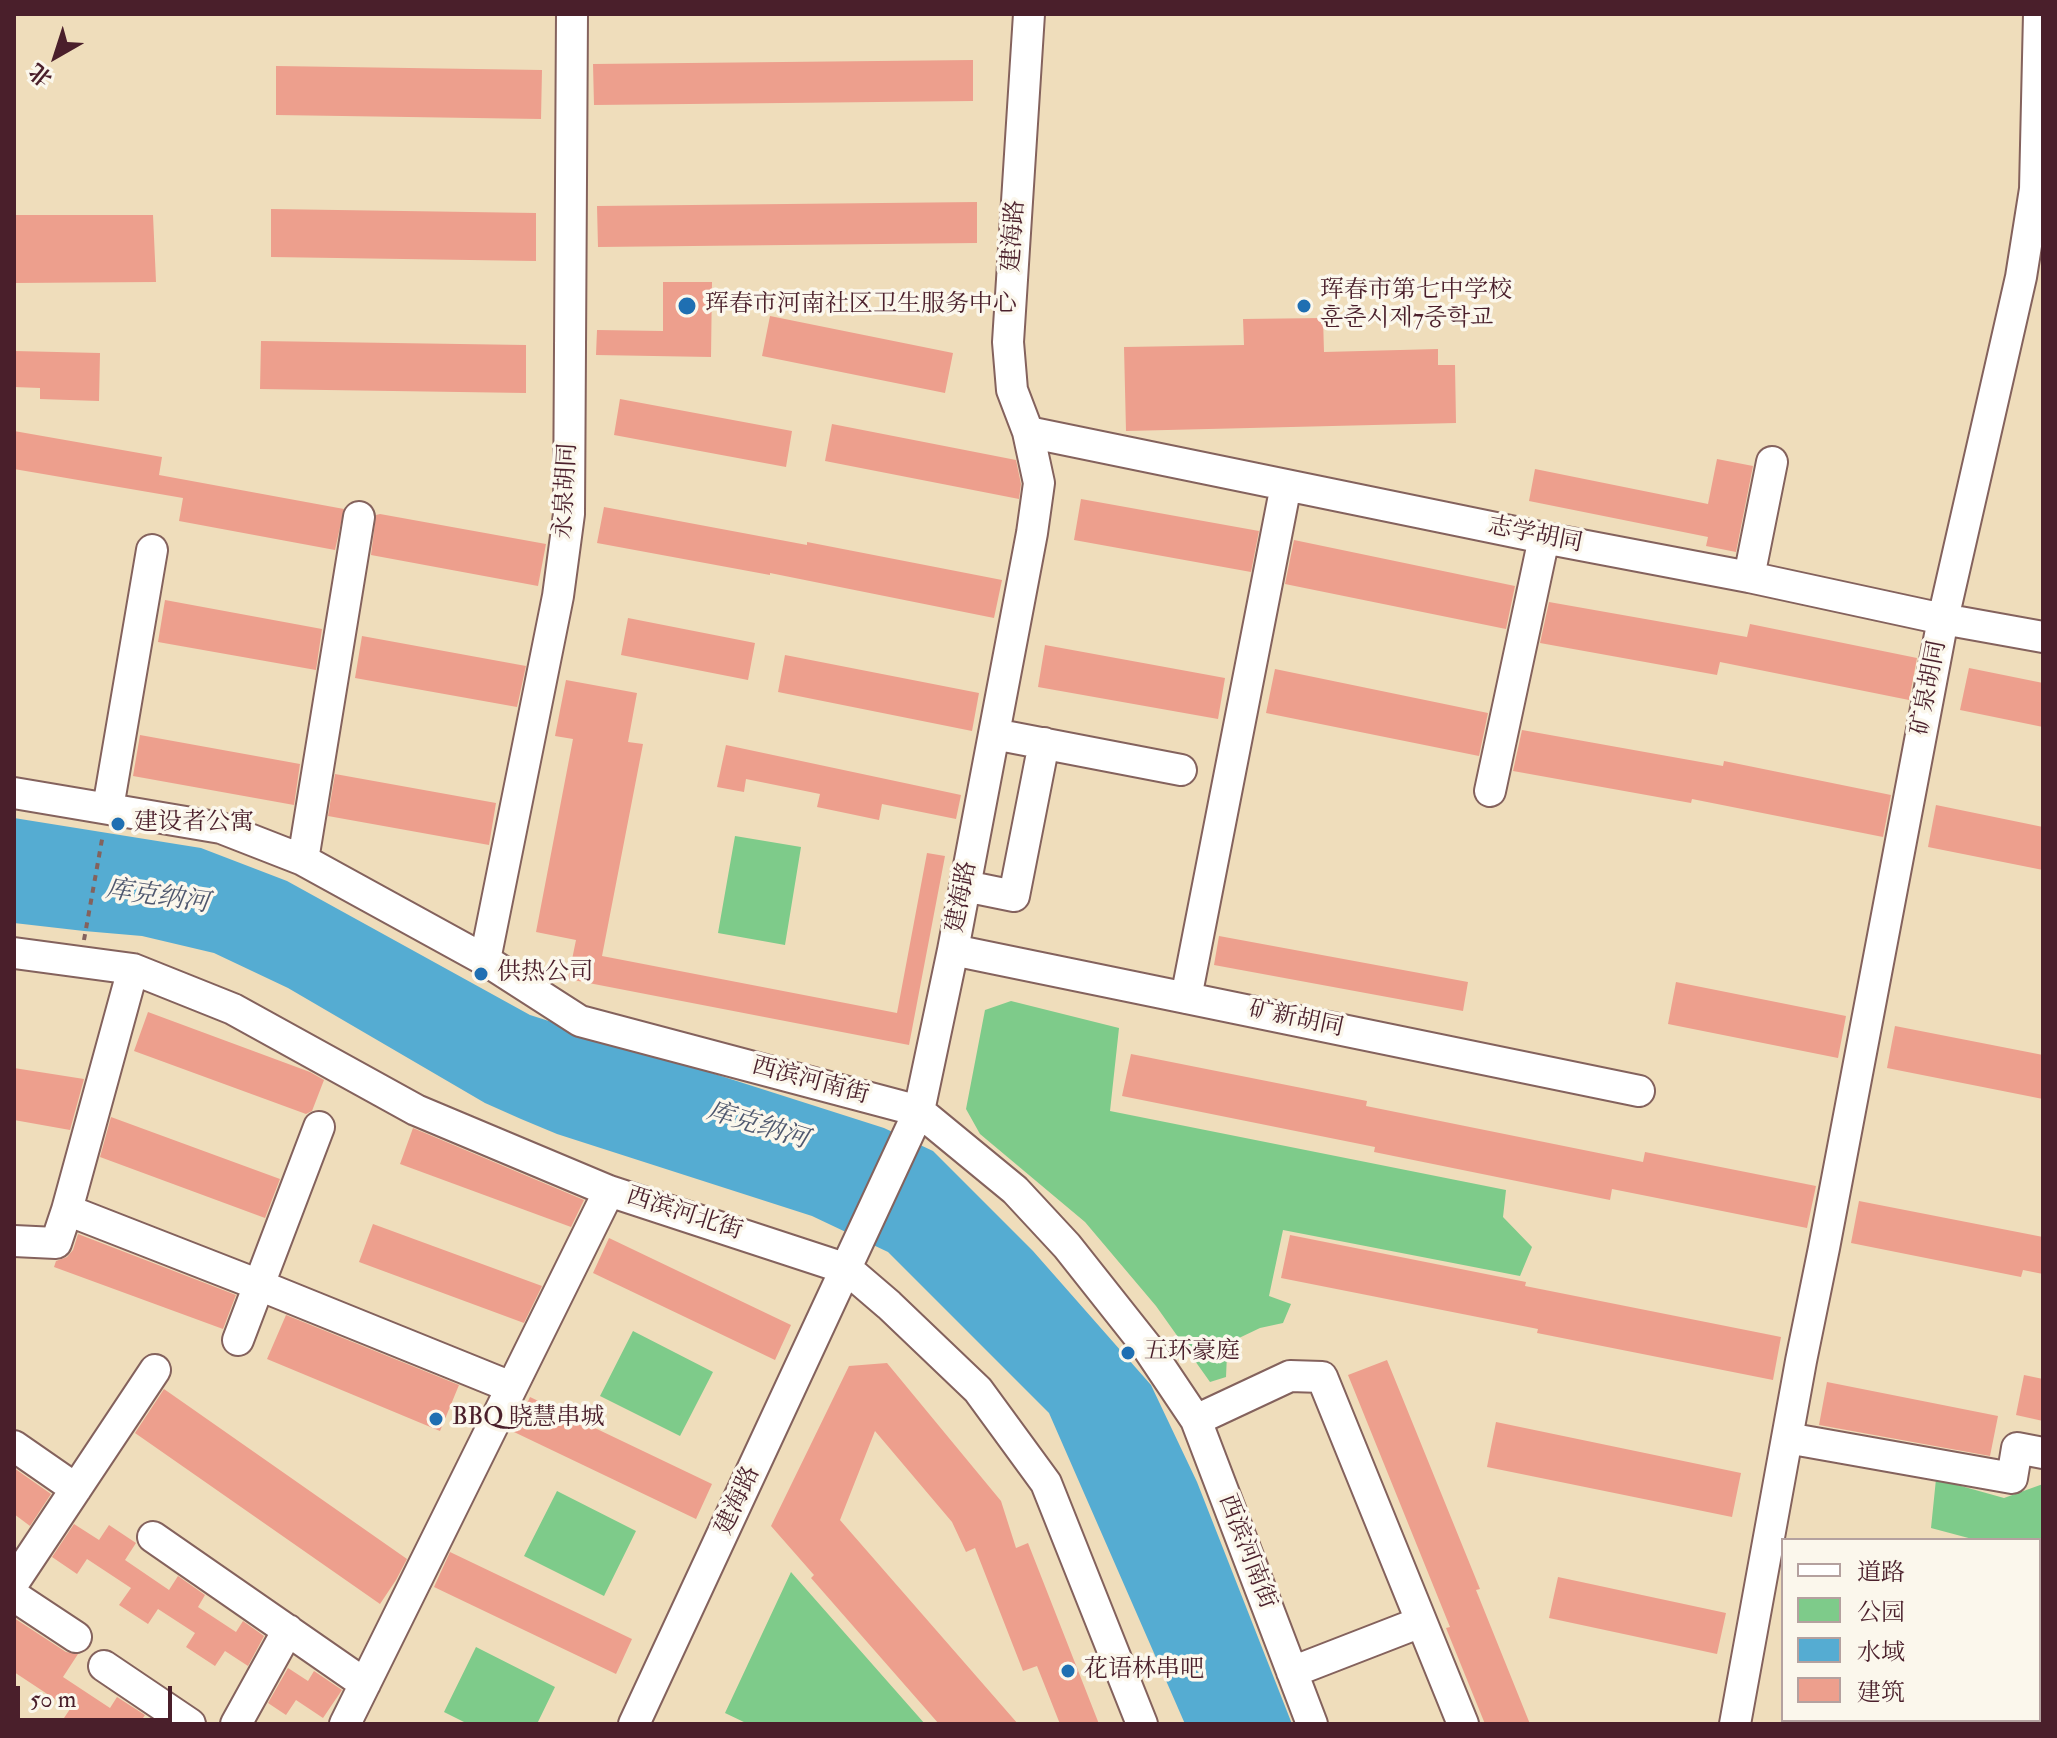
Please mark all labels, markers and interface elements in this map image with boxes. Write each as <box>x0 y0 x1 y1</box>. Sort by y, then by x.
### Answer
north arrow <box>16 16 96 96</box>
text: 北 <box>24 57 58 92</box>
street label: 建海路 <box>998 199 1032 273</box>
place label: 珲春市第七中学校 훈춘시제7중학교 <box>1320 278 1512 334</box>
place label: 珲春市河南社区卫生服务中心 <box>705 292 1017 320</box>
marker: 珲春市河南社区卫生服务中心 <box>676 295 698 317</box>
marker: 珲春市第七中学校 훈춘시제7중학교 <box>1295 297 1313 315</box>
street label: 永泉胡同 <box>550 442 584 540</box>
street label: 志学胡同 <box>1485 513 1585 559</box>
street label: 矿泉胡同 <box>1907 638 1953 738</box>
place label: 建设者公寓 <box>134 810 254 838</box>
marker: 建设者公寓 <box>109 815 127 833</box>
street label: 建海路 <box>942 859 984 935</box>
water label: 库克纳河 <box>103 875 211 921</box>
place label: 供热公司 <box>497 960 593 988</box>
marker: 供热公司 <box>472 965 490 983</box>
street label: 矿新胡同 <box>1246 996 1346 1044</box>
street label: 西滨河南街 <box>748 1053 872 1111</box>
water label: 库克纳河 <box>703 1097 811 1157</box>
street label: 西滨河北街 <box>622 1183 746 1247</box>
place label: 五环豪庭 <box>1144 1339 1240 1367</box>
marker: 五环豪庭 <box>1119 1344 1137 1362</box>
place label: BBQ 晓慧串城 <box>452 1405 605 1433</box>
marker: BBQ 晓慧串城 <box>427 1410 445 1428</box>
street label: 建海路 <box>711 1462 767 1540</box>
street label: 西滨河南街 <box>1211 1491 1281 1613</box>
legend <box>1781 1538 2041 1722</box>
text: 道路 <box>1857 1557 1905 1588</box>
text: 公园 <box>1857 1597 1905 1628</box>
text: 水域 <box>1857 1637 1905 1668</box>
place label: 花语林串吧 <box>1084 1657 1204 1685</box>
marker: 花语林串吧 <box>1059 1662 1077 1680</box>
scale bar <box>20 1670 176 1720</box>
text: 建筑 <box>1857 1677 1905 1708</box>
text: 50 m <box>30 1684 76 1715</box>

